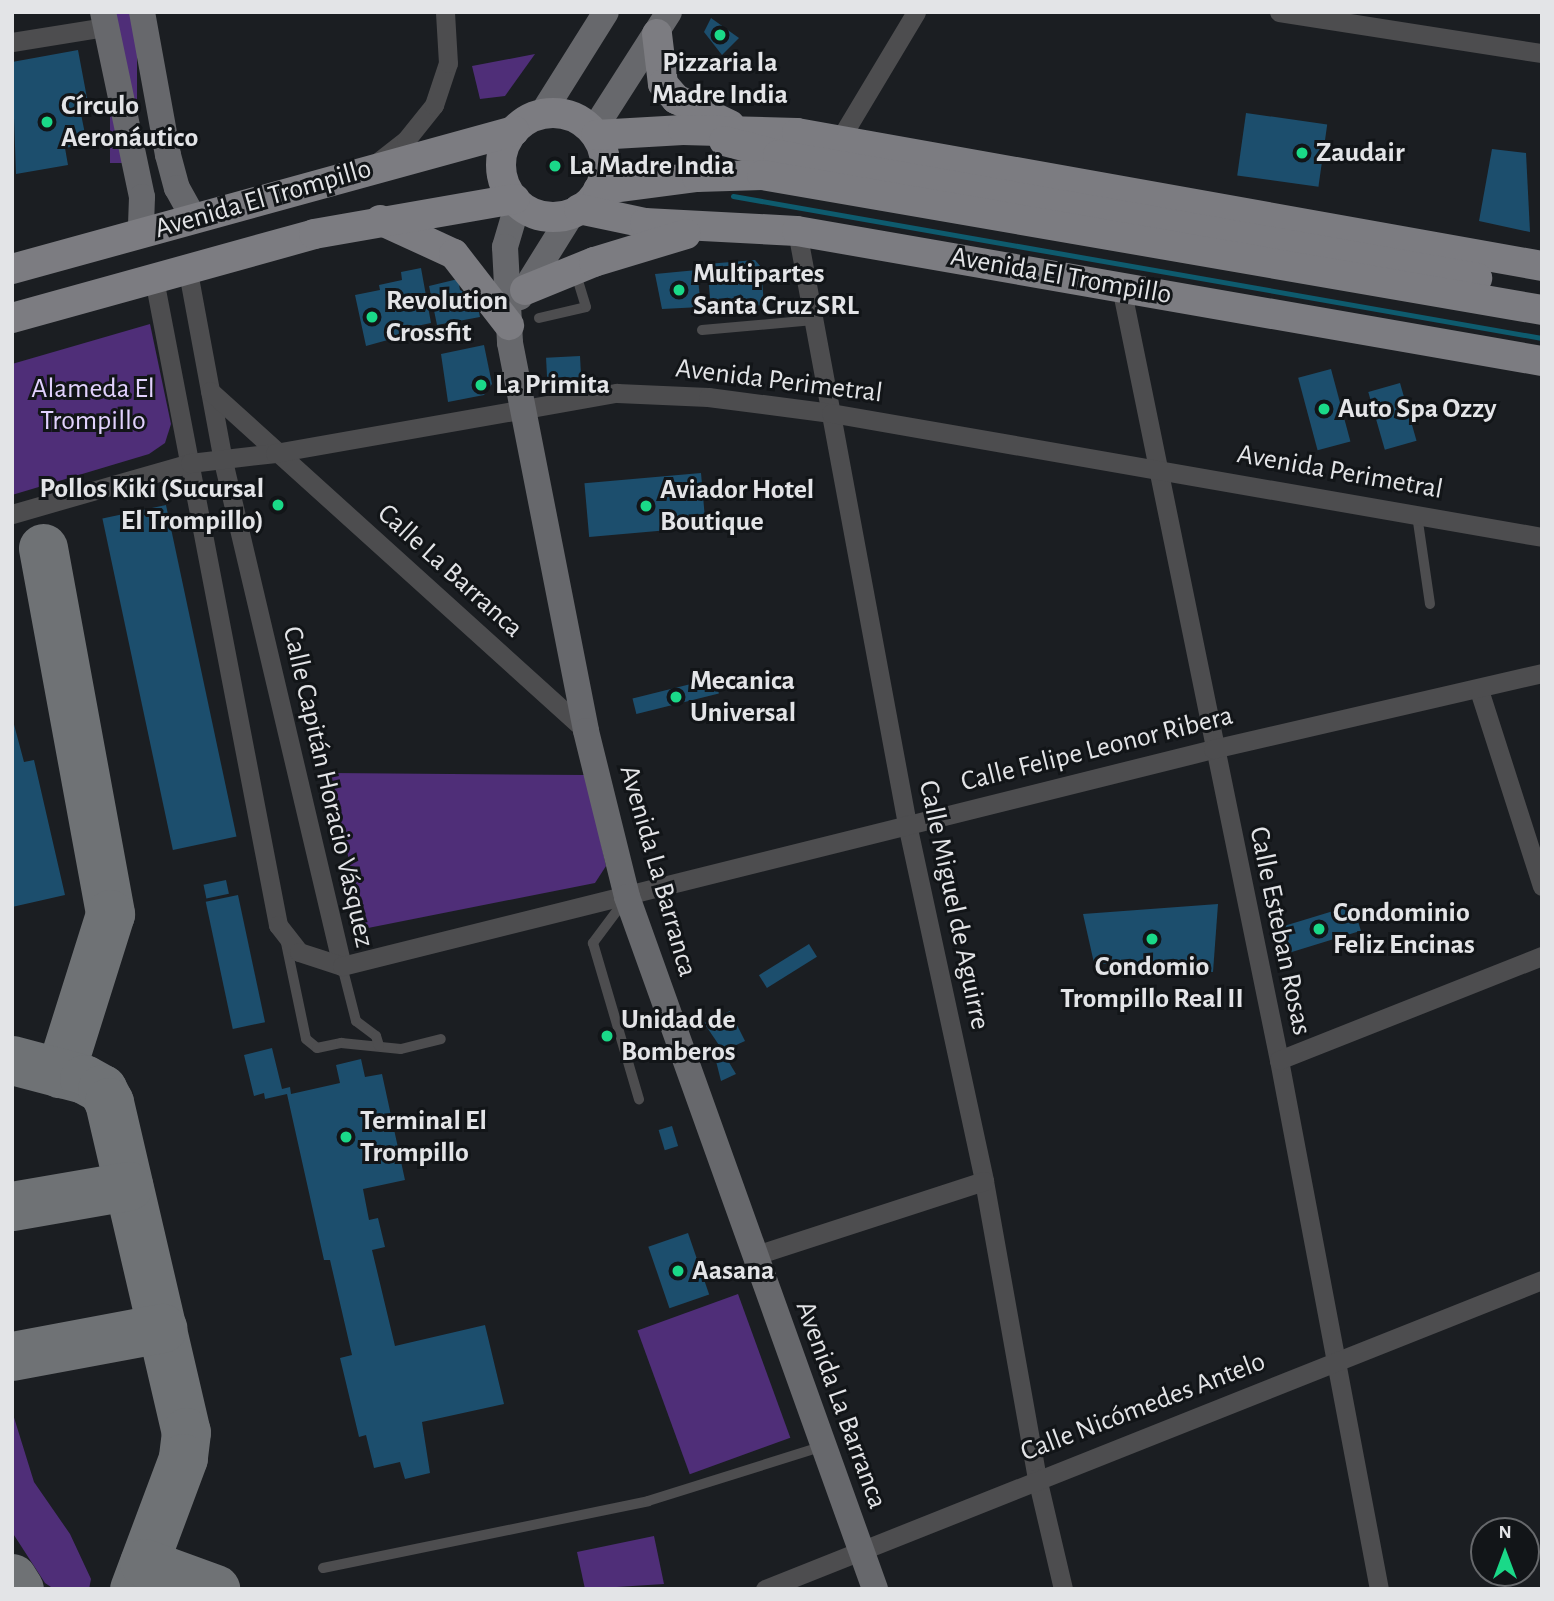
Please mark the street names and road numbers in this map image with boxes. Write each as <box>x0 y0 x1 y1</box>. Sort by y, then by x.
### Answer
street label: Avenida El Trompillo <box>151 152 375 246</box>
street label: Avenida El Trompillo <box>948 240 1174 312</box>
street label: Avenida Perimetral <box>674 352 884 410</box>
street label: Avenida Perimetral <box>1235 437 1445 507</box>
street label: Calle La Barranca <box>370 497 530 645</box>
street label: Calle Capitán Horacio Vásquez <box>275 623 381 951</box>
street label: Calle Felipe Leonor Ribera <box>958 699 1236 799</box>
street label: Avenida La Barranca <box>612 761 704 981</box>
street label: Calle Miguel de Aguirre <box>911 777 997 1033</box>
street label: Calle Esteban Rosas <box>1242 824 1318 1038</box>
street label: Avenida La Barranca <box>788 1297 894 1513</box>
street label: Calle Nicómedes Antelo <box>1016 1345 1270 1469</box>

